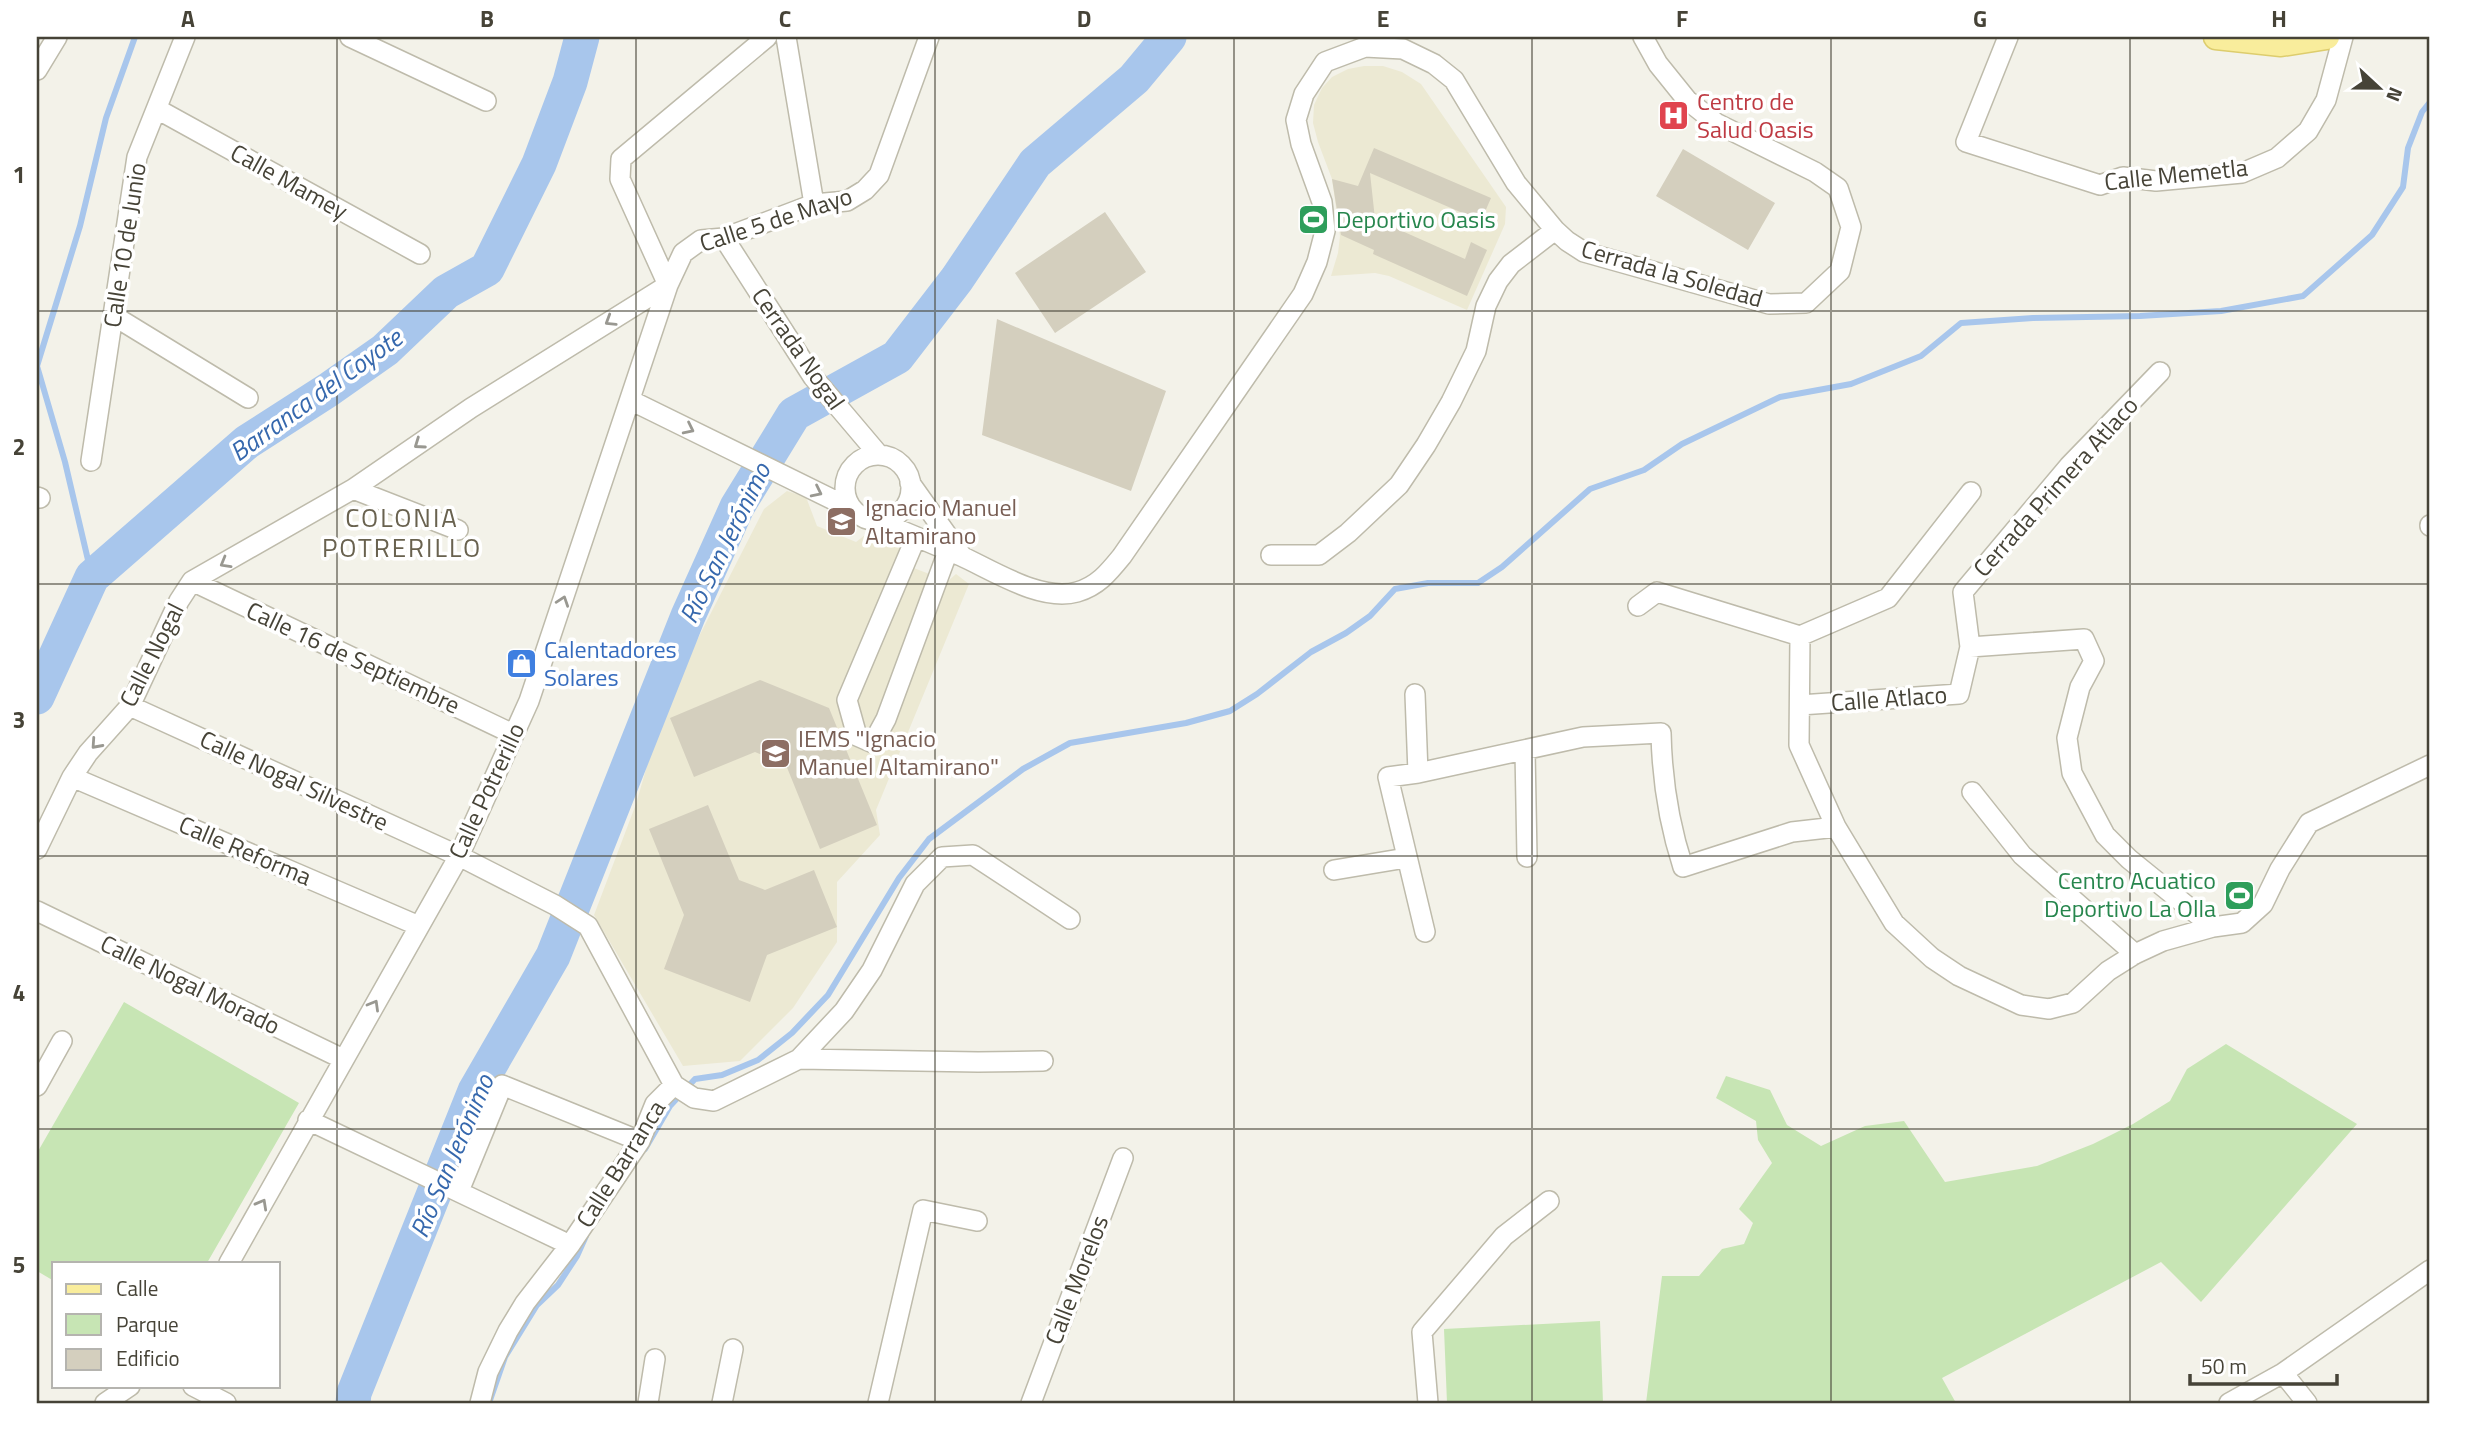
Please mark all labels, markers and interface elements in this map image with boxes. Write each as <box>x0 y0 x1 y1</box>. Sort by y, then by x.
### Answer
text: A <box>181 1 195 36</box>
text: B <box>480 1 494 36</box>
text: C <box>779 1 791 36</box>
text: D <box>1077 1 1091 36</box>
text: E <box>1377 1 1389 36</box>
text: F <box>1676 1 1688 36</box>
text: G <box>1973 1 1987 36</box>
text: H <box>2271 1 2287 36</box>
north arrow <box>2344 52 2414 122</box>
place label: Centro de Salud Oasis <box>1697 83 1814 147</box>
text: N <box>2379 83 2411 106</box>
hospital icon: Centro de Salud Oasis <box>1657 99 1691 133</box>
street label: Calle Mamey <box>224 134 355 228</box>
street label: Calle Memetla <box>2102 149 2249 199</box>
text: 1 <box>13 157 25 192</box>
street label: Calle 10 de Junio <box>93 160 155 330</box>
street label: Calle 5 de Mayo <box>695 177 857 261</box>
place label: Deportivo Oasis <box>1336 201 1496 237</box>
sports icon: Deportivo Oasis <box>1296 203 1330 237</box>
street label: Cerrada la Soledad <box>1577 230 1767 316</box>
street label: Cerrada Nogal <box>743 280 854 417</box>
one-way arrow <box>605 313 618 326</box>
water label: Barranca del Coyote <box>221 317 412 471</box>
street label: Cerrada Primera Atlaco <box>1964 388 2146 585</box>
one-way arrow <box>682 421 694 435</box>
text: 2 <box>13 429 25 464</box>
one-way arrow <box>414 436 427 448</box>
water label: Río San Jerónimo <box>669 455 781 630</box>
one-way arrow <box>810 484 822 498</box>
place label: Ignacio Manuel Altamirano <box>865 489 1017 553</box>
district label: COLONIA POTRERILLO <box>322 498 482 567</box>
school or university icon: Ignacio Manuel Altamirano <box>825 505 859 539</box>
one-way arrow <box>219 555 232 568</box>
street label: Calle 16 de Septiembre <box>241 592 466 722</box>
one-way arrow <box>555 595 569 607</box>
street label: Calle Nogal <box>110 596 193 713</box>
place label: Calentadores Solares <box>544 631 677 695</box>
shop icon: Calentadores Solares <box>504 647 538 681</box>
street label: Calle Atlaco <box>1830 676 1948 720</box>
text: 3 <box>13 702 25 737</box>
street label: Calle Potrerillo <box>439 717 533 864</box>
place label: IEMS "Ignacio Manuel Altamirano" <box>798 720 999 784</box>
street label: Calle Nogal Silvestre <box>194 721 395 840</box>
one-way arrow <box>92 736 104 749</box>
school or university icon: IEMS "Ignacio Manuel Altamirano" <box>758 736 792 770</box>
street label: Calle Reforma <box>173 806 317 894</box>
place label: Centro Acuatico Deportivo La Olla <box>2044 862 2216 926</box>
sports icon: Centro Acuatico Deportivo La Olla <box>2222 878 2256 912</box>
street label: Calle Nogal Morado <box>94 925 286 1043</box>
text: 4 <box>13 975 25 1010</box>
one-way arrow <box>365 1000 378 1013</box>
water label: Río San Jerónimo <box>400 1067 504 1244</box>
street label: Calle Barranca <box>567 1093 674 1234</box>
one-way arrow <box>254 1198 267 1211</box>
street label: Calle Morelos <box>1035 1210 1117 1350</box>
text: 5 <box>13 1247 25 1282</box>
legend <box>52 1262 280 1388</box>
text: Calle <box>116 1272 158 1304</box>
text: Parque <box>116 1308 179 1340</box>
text: Edificio <box>116 1342 180 1374</box>
scale bar <box>2190 1342 2338 1386</box>
text: 50 m <box>2201 1350 2247 1382</box>

